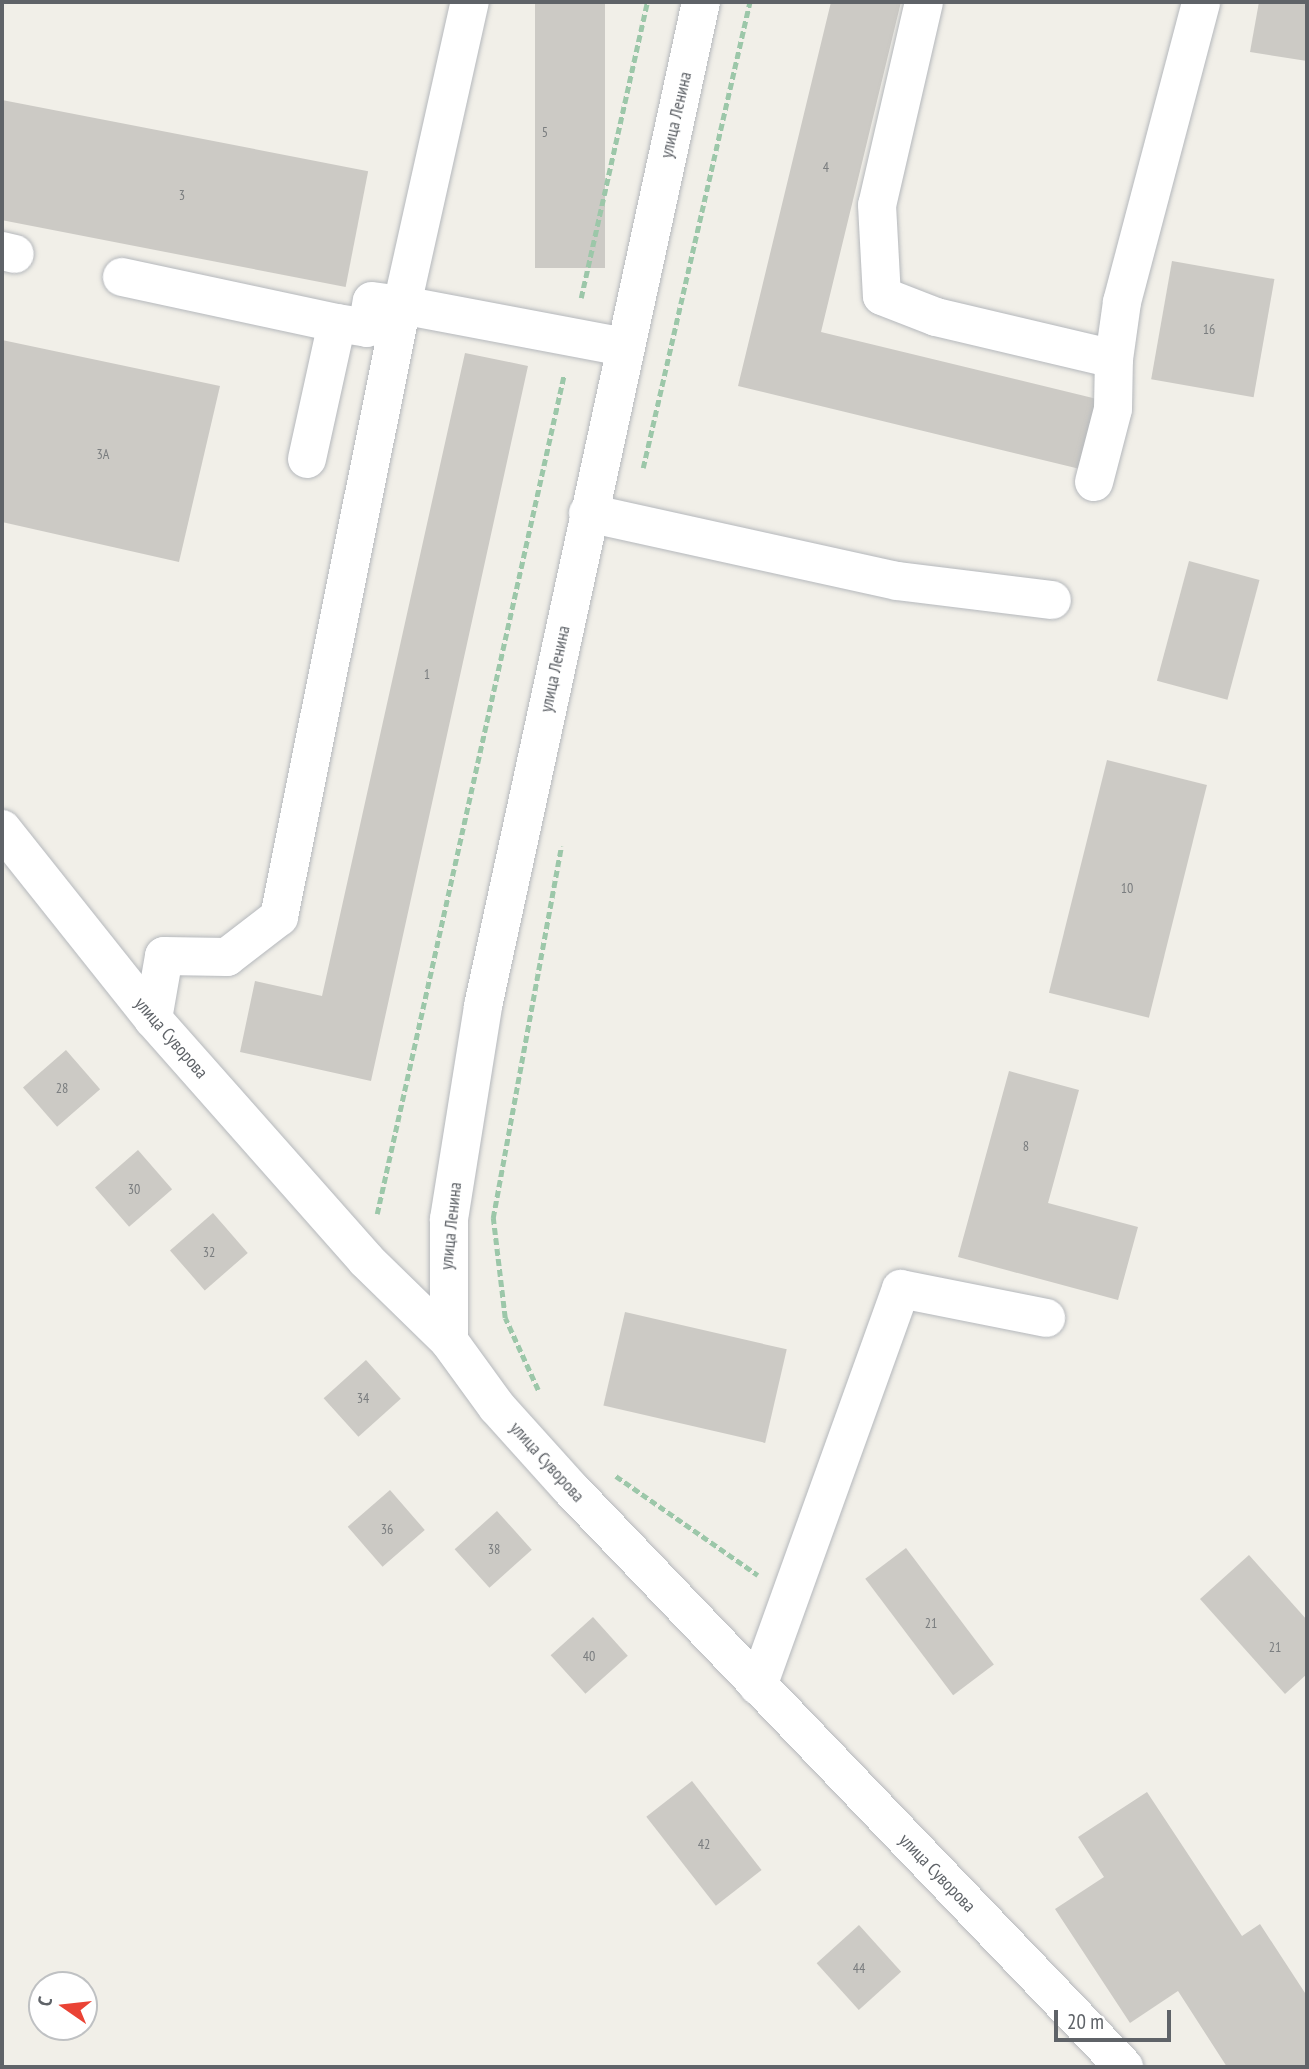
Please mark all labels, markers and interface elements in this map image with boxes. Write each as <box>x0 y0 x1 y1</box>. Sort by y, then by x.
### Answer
street label: улица Ленина <box>656 70 696 160</box>
house number: 5 <box>542 124 548 140</box>
house number: 4 <box>823 159 829 175</box>
house number: 3 <box>179 187 185 203</box>
house number: 16 <box>1203 321 1215 337</box>
house number: 3А <box>97 446 109 462</box>
street label: улица Ленина <box>535 624 575 714</box>
house number: 1 <box>424 666 430 682</box>
house number: 10 <box>1121 880 1133 896</box>
street label: улица Суворова <box>130 993 212 1083</box>
house number: 28 <box>56 1080 68 1096</box>
house number: 8 <box>1023 1138 1029 1154</box>
house number: 30 <box>128 1181 140 1197</box>
street label: улица Ленина <box>436 1181 466 1271</box>
house number: 32 <box>203 1244 215 1260</box>
house number: 34 <box>357 1390 369 1406</box>
street label: улица Суворова <box>505 1417 589 1507</box>
house number: 36 <box>381 1521 393 1537</box>
house number: 38 <box>488 1541 500 1557</box>
house number: 21 <box>925 1615 937 1631</box>
house number: 21 <box>1269 1639 1281 1655</box>
house number: 40 <box>583 1648 595 1664</box>
street label: улица Суворова <box>894 1829 980 1917</box>
house number: 42 <box>698 1836 710 1852</box>
house number: 44 <box>853 1960 865 1976</box>
north arrow <box>28 1971 98 2041</box>
text: С <box>32 1994 57 2009</box>
scale bar <box>1057 1996 1174 2040</box>
text: 20 m <box>1067 2008 1104 2035</box>

